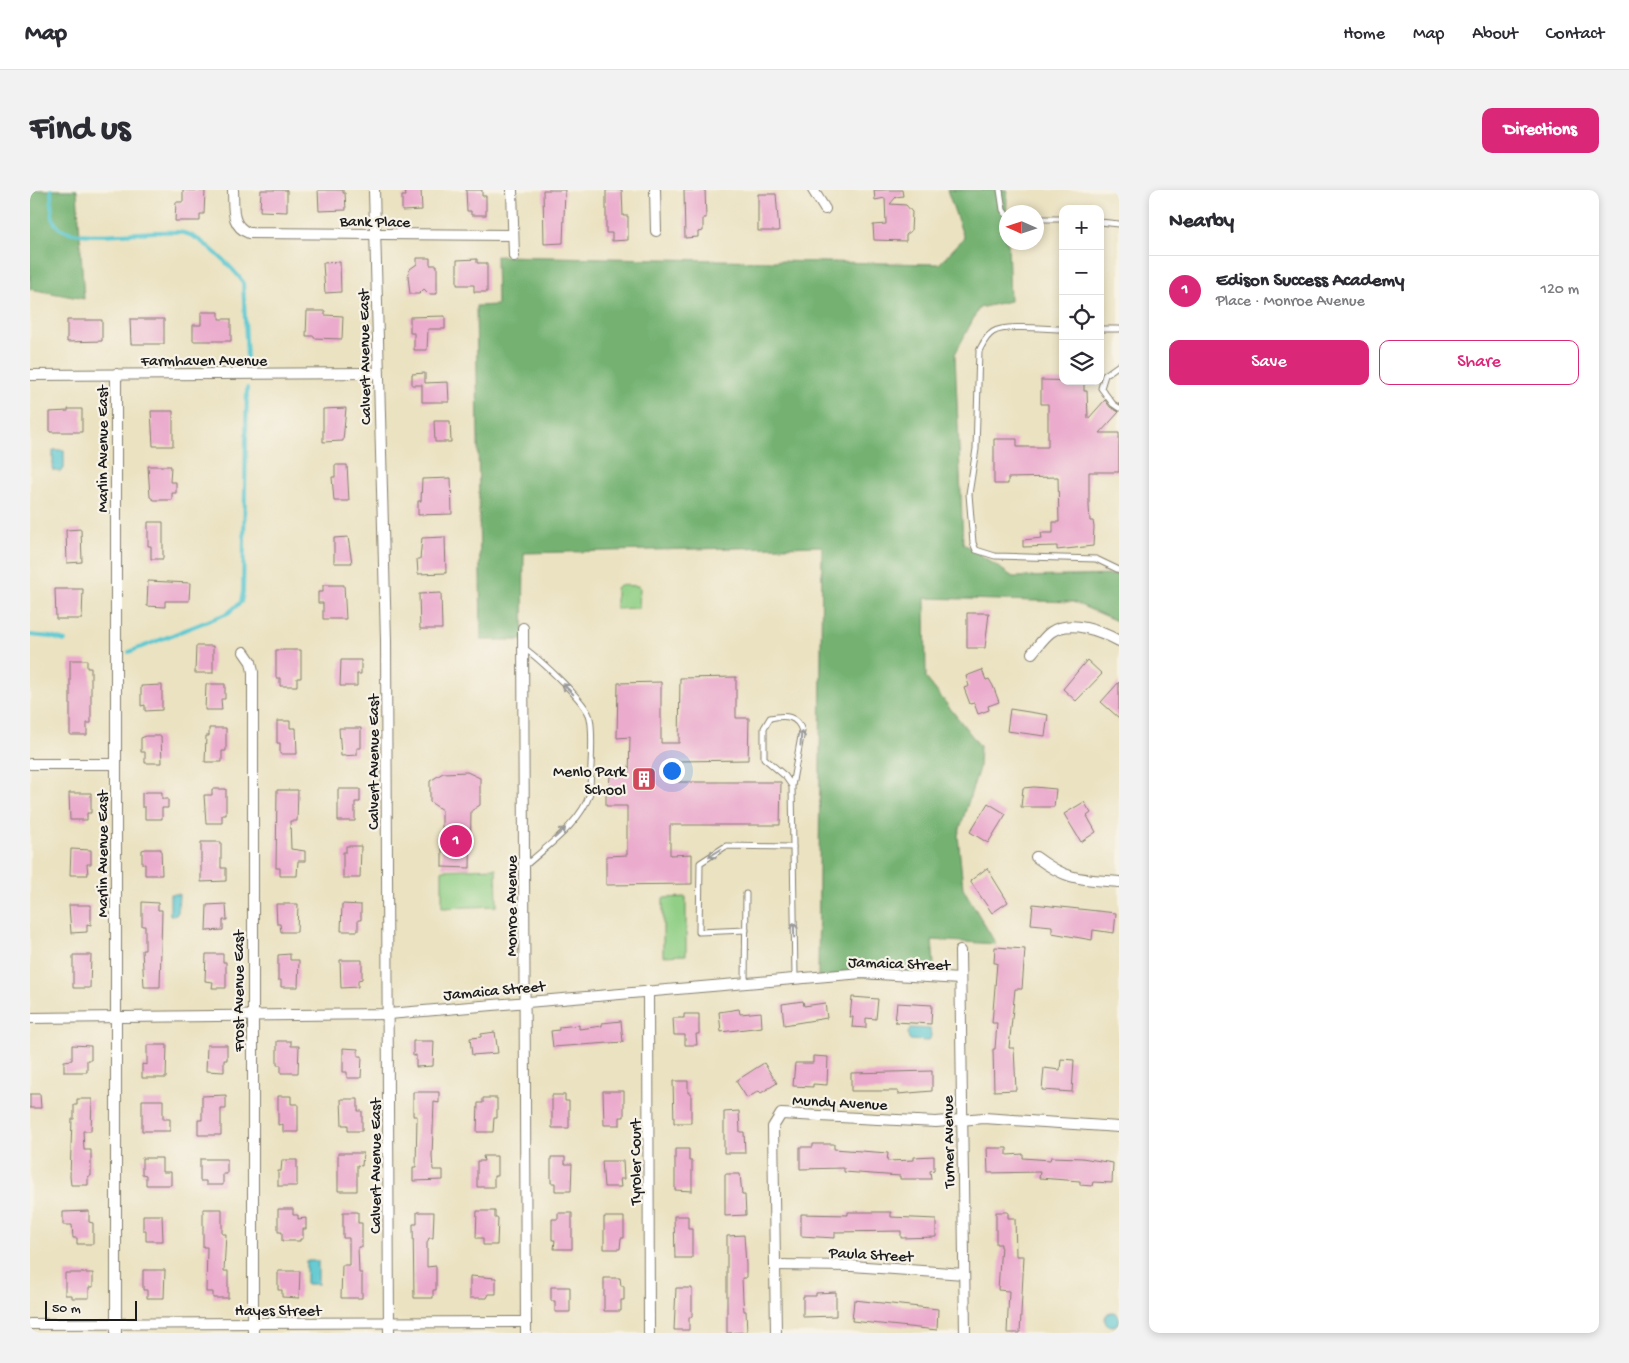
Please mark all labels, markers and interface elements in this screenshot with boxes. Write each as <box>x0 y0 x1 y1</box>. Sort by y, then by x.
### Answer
text: Map <box>25 20 67 49</box>
text: Home <box>1343 24 1385 45</box>
text: Map <box>1413 24 1444 45</box>
text: About <box>1472 24 1518 45</box>
text: Contact <box>1546 24 1604 45</box>
button: Directions <box>1482 108 1599 153</box>
text: Find us <box>30 110 130 151</box>
north arrow <box>999 205 1044 250</box>
map controls <box>1059 205 1104 385</box>
button: + <box>1059 205 1104 250</box>
text: Nearby <box>1169 210 1234 235</box>
street label: Bank Place <box>339 213 411 234</box>
button: − <box>1059 250 1104 295</box>
text: Edison Success Academy <box>1216 270 1404 293</box>
text: 1 <box>1182 281 1188 300</box>
text: 120 m <box>1540 281 1579 300</box>
street label: Calvert Avenue East <box>356 288 377 425</box>
text: Place · Monroe Avenue <box>1216 293 1365 312</box>
button: locate <box>1059 295 1104 340</box>
button: layers <box>1059 340 1104 385</box>
button: Save <box>1169 340 1369 385</box>
button: Share <box>1379 340 1579 385</box>
street label: Farmhaven Avenue <box>140 353 268 372</box>
street label: Marlin Avenue East <box>95 384 114 513</box>
one-way arrow <box>562 683 574 696</box>
street label: Calvert Avenue East <box>366 693 385 830</box>
one-way arrow <box>796 731 805 747</box>
your location <box>659 758 685 784</box>
place label: Menlo Park School <box>553 764 628 801</box>
building icon: Menlo Park School <box>631 766 657 792</box>
street label: Marlin Avenue East <box>95 789 114 918</box>
pin: 1 <box>440 822 472 860</box>
one-way arrow <box>554 827 567 839</box>
one-way arrow <box>709 848 723 858</box>
street label: Monroe Avenue <box>504 855 523 957</box>
one-way arrow <box>789 922 799 938</box>
street label: Frost Avenue East <box>231 929 250 1053</box>
street label: Jamaica Street <box>848 954 952 977</box>
street label: Jamaica Street <box>443 978 547 1006</box>
street label: Mundy Avenue <box>792 1093 889 1117</box>
street label: Turner Avenue <box>940 1095 961 1189</box>
street label: Calvert Avenue East <box>368 1097 387 1234</box>
street label: Tyroler Court <box>628 1118 647 1206</box>
street label: Paula Street <box>827 1245 915 1268</box>
scale bar <box>45 1298 138 1321</box>
text: 50 m <box>52 1301 81 1318</box>
street label: Hayes Street <box>235 1303 323 1322</box>

